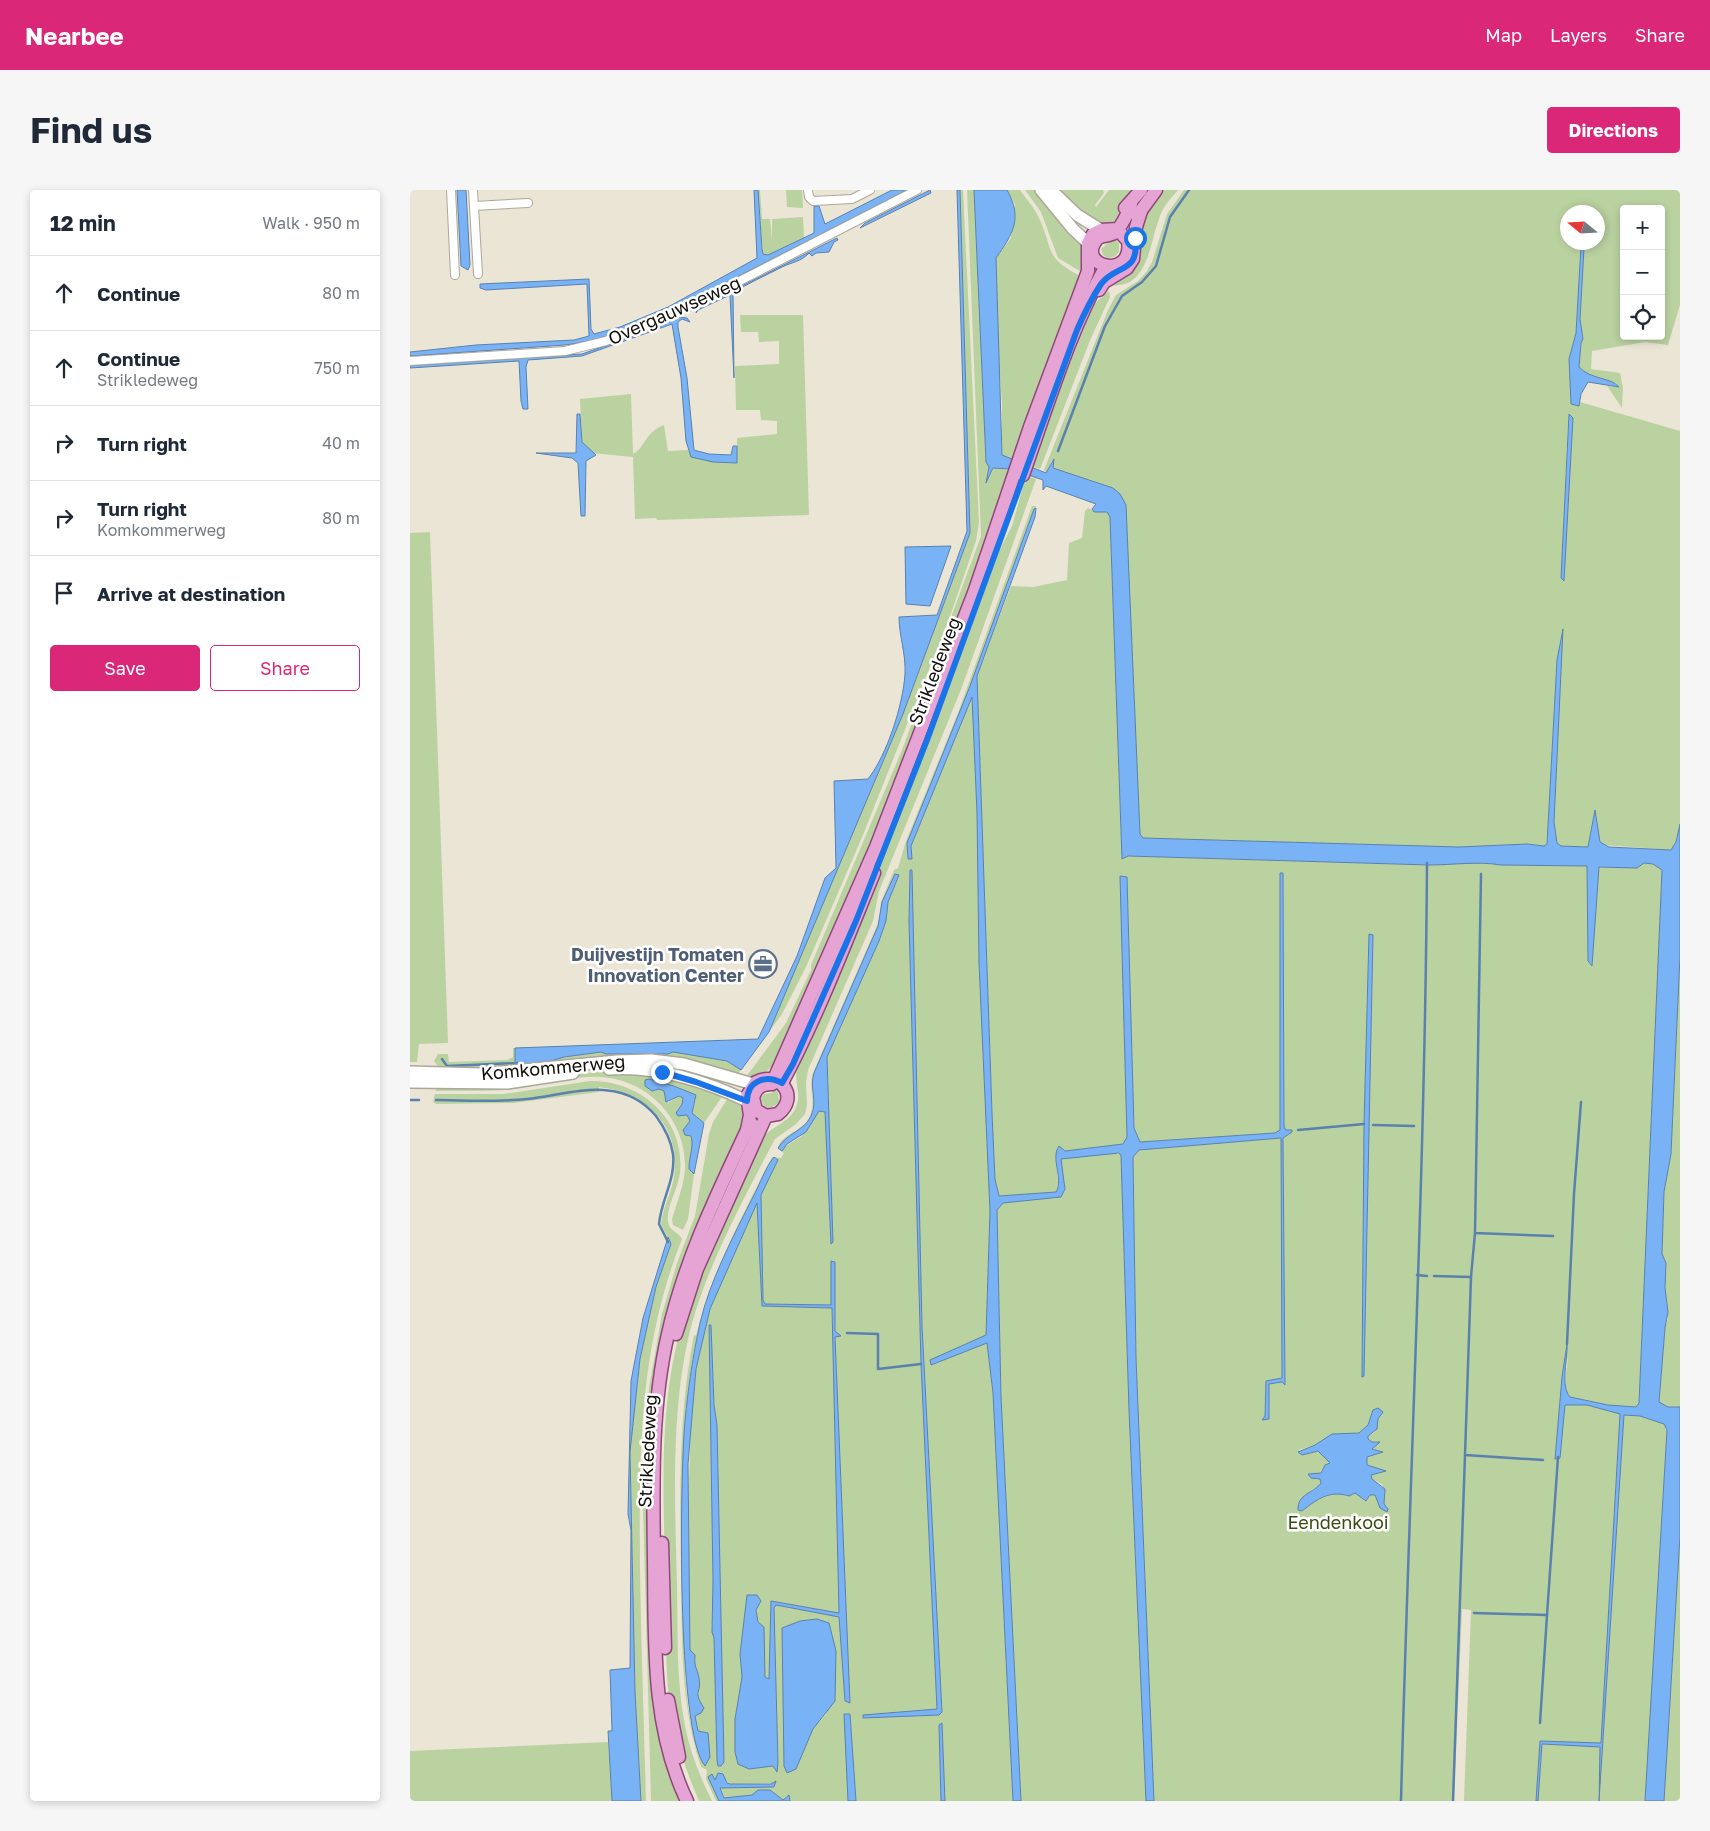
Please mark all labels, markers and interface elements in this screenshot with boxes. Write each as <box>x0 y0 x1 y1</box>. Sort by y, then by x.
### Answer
text: Nearbee <box>25 21 124 50</box>
text: Map <box>1485 24 1522 46</box>
text: Layers <box>1550 24 1607 46</box>
text: Share <box>1635 24 1685 46</box>
button: Directions <box>1547 107 1680 153</box>
text: Find us <box>30 109 152 151</box>
north arrow <box>1560 205 1605 250</box>
map controls <box>1620 205 1665 340</box>
button: + <box>1620 205 1665 250</box>
text: 12 min <box>50 210 116 236</box>
text: Walk · 950 m <box>262 213 360 233</box>
route start <box>1124 227 1147 250</box>
button: − <box>1620 250 1665 295</box>
street label: Overgauwseweg <box>604 271 744 349</box>
icon: ahead <box>50 279 78 307</box>
text: Continue <box>97 282 180 305</box>
text: 80 m <box>322 283 360 303</box>
button: locate <box>1620 295 1665 340</box>
text: Continue <box>97 347 180 370</box>
icon: ahead <box>50 354 78 382</box>
text: 750 m <box>314 358 360 378</box>
text: Strikledeweg <box>97 370 198 390</box>
icon: right <box>50 429 78 457</box>
text: Turn right <box>97 432 187 455</box>
text: 40 m <box>322 433 360 453</box>
text: Turn right <box>97 497 187 520</box>
icon: right <box>50 504 78 532</box>
text: 80 m <box>322 508 360 528</box>
text: Komkommerweg <box>97 520 226 540</box>
icon: arrive <box>50 579 78 607</box>
text: Arrive at destination <box>97 582 285 605</box>
street label: Strikledeweg <box>903 614 965 728</box>
button: Save <box>50 645 200 691</box>
button: Share <box>210 645 360 691</box>
place label: Duijvestijn Tomaten Innovation Center <box>571 943 744 986</box>
office icon: Duijvestijn Tomaten Innovation Center <box>748 949 778 979</box>
street label: Komkommerweg <box>480 1050 626 1084</box>
route end <box>651 1061 674 1084</box>
street label: Strikledeweg <box>633 1394 661 1508</box>
park label: Eendenkooi <box>1287 1511 1389 1533</box>

